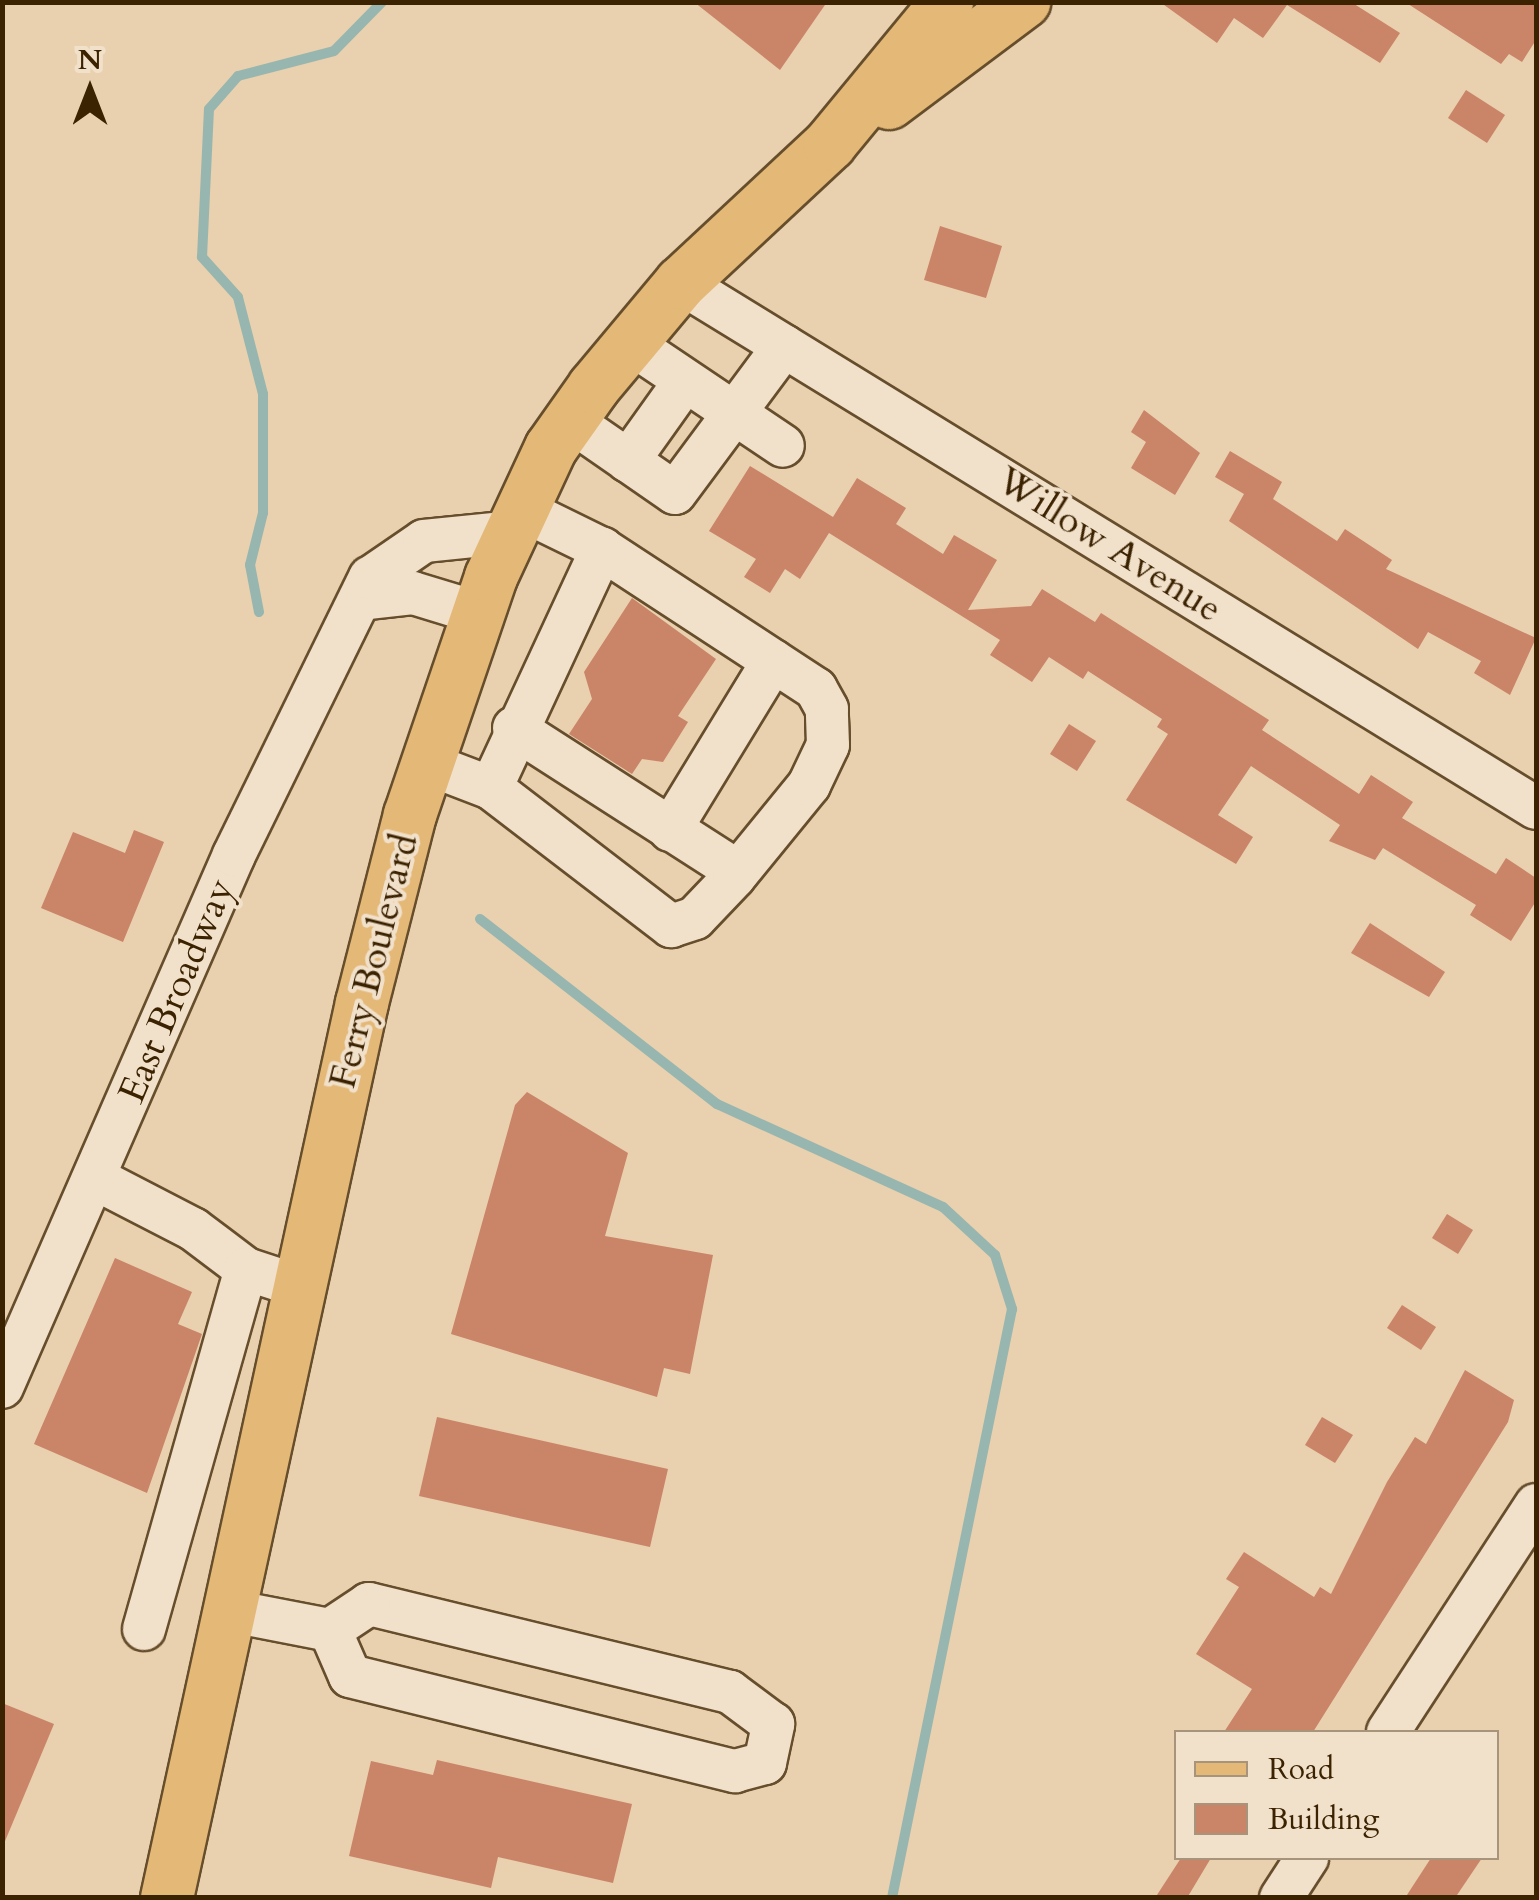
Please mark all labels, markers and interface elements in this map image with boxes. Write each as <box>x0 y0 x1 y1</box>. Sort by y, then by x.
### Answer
north arrow <box>40 40 140 140</box>
text: N <box>78 41 102 79</box>
street label: Willow Avenue <box>988 458 1230 632</box>
street label: Ferry Boulevard <box>320 829 428 1093</box>
street label: East Broadway <box>109 872 245 1110</box>
legend <box>1174 1730 1499 1860</box>
text: Road <box>1268 1749 1334 1790</box>
text: Building <box>1268 1799 1379 1840</box>

